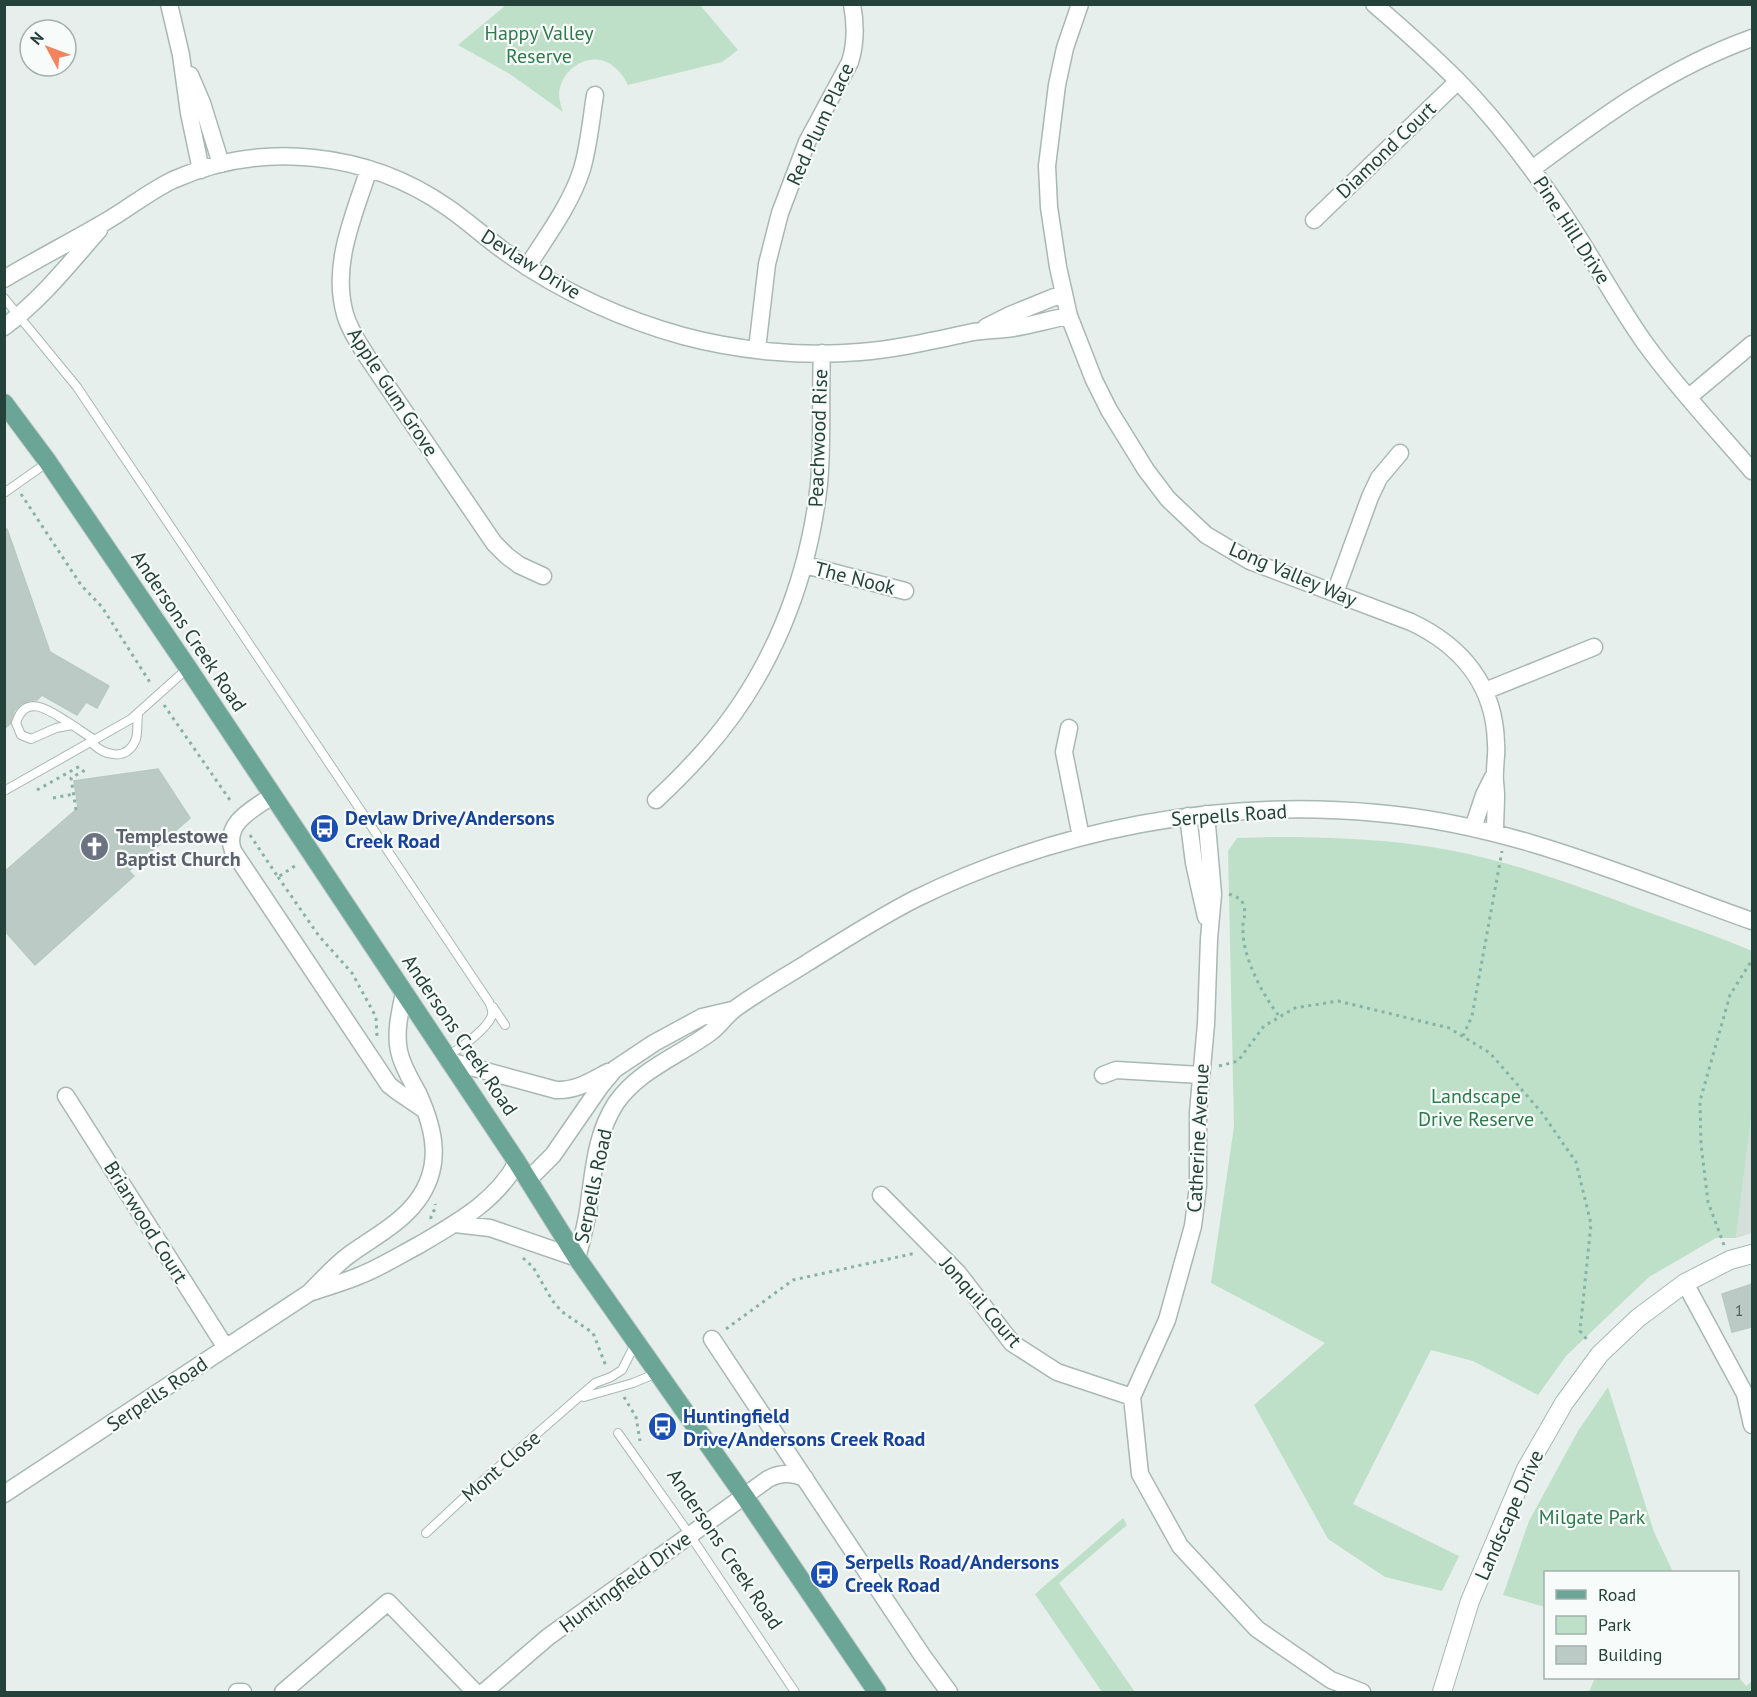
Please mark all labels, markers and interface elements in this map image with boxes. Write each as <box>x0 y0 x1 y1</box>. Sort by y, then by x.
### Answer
north arrow <box>18 18 78 78</box>
park label: Happy Valley Reserve <box>484 20 594 69</box>
text: N <box>26 28 48 49</box>
street label: Red Plum Place <box>780 59 860 189</box>
street label: Diamond Court <box>1331 96 1441 204</box>
street label: Pine Hill Drive <box>1527 171 1617 289</box>
street label: Devlaw Drive <box>476 223 586 305</box>
street label: Apple Gum Grove <box>342 323 444 461</box>
street label: Peachwood Rise <box>803 368 833 508</box>
street label: Long Valley Way <box>1225 535 1362 613</box>
street label: Andersons Creek Road <box>125 545 253 717</box>
street label: The Nook <box>812 555 898 601</box>
street label: Serpells Road <box>1170 798 1288 832</box>
place label: Devlaw Drive/Andersons Creek Road <box>345 805 555 854</box>
bus stop icon: Devlaw Drive/Andersons Creek Road <box>308 813 340 845</box>
place label: Templestowe Baptist Church <box>116 823 241 872</box>
church icon: Templestowe Baptist Church <box>79 831 111 863</box>
street label: Andersons Creek Road <box>396 949 524 1121</box>
street label: Catherine Avenue <box>1181 1063 1215 1213</box>
park label: Landscape Drive Reserve <box>1418 1083 1534 1132</box>
street label: Serpells Road <box>568 1126 618 1246</box>
street label: Briarwood Court <box>98 1156 194 1288</box>
street label: Jonquil Court <box>934 1250 1028 1353</box>
house number: 1 <box>1735 1300 1743 1320</box>
street label: Serpells Road <box>102 1351 212 1437</box>
place label: Huntingfield Drive/Andersons Creek Road <box>683 1403 925 1452</box>
bus stop icon: Huntingfield Drive/Andersons Creek Road <box>646 1411 678 1443</box>
street label: Mont Close <box>456 1425 546 1507</box>
street label: Landscape Drive <box>1469 1446 1549 1584</box>
street label: Andersons Creek Road <box>661 1463 789 1635</box>
park label: Milgate Park <box>1539 1504 1646 1530</box>
street label: Huntingfield Drive <box>554 1525 696 1639</box>
place label: Serpells Road/Andersons Creek Road <box>845 1549 1059 1598</box>
bus stop icon: Serpells Road/Andersons Creek Road <box>808 1558 840 1590</box>
legend <box>1544 1571 1739 1679</box>
text: Road <box>1598 1583 1636 1606</box>
text: Park <box>1598 1613 1631 1636</box>
text: Building <box>1598 1643 1662 1666</box>

